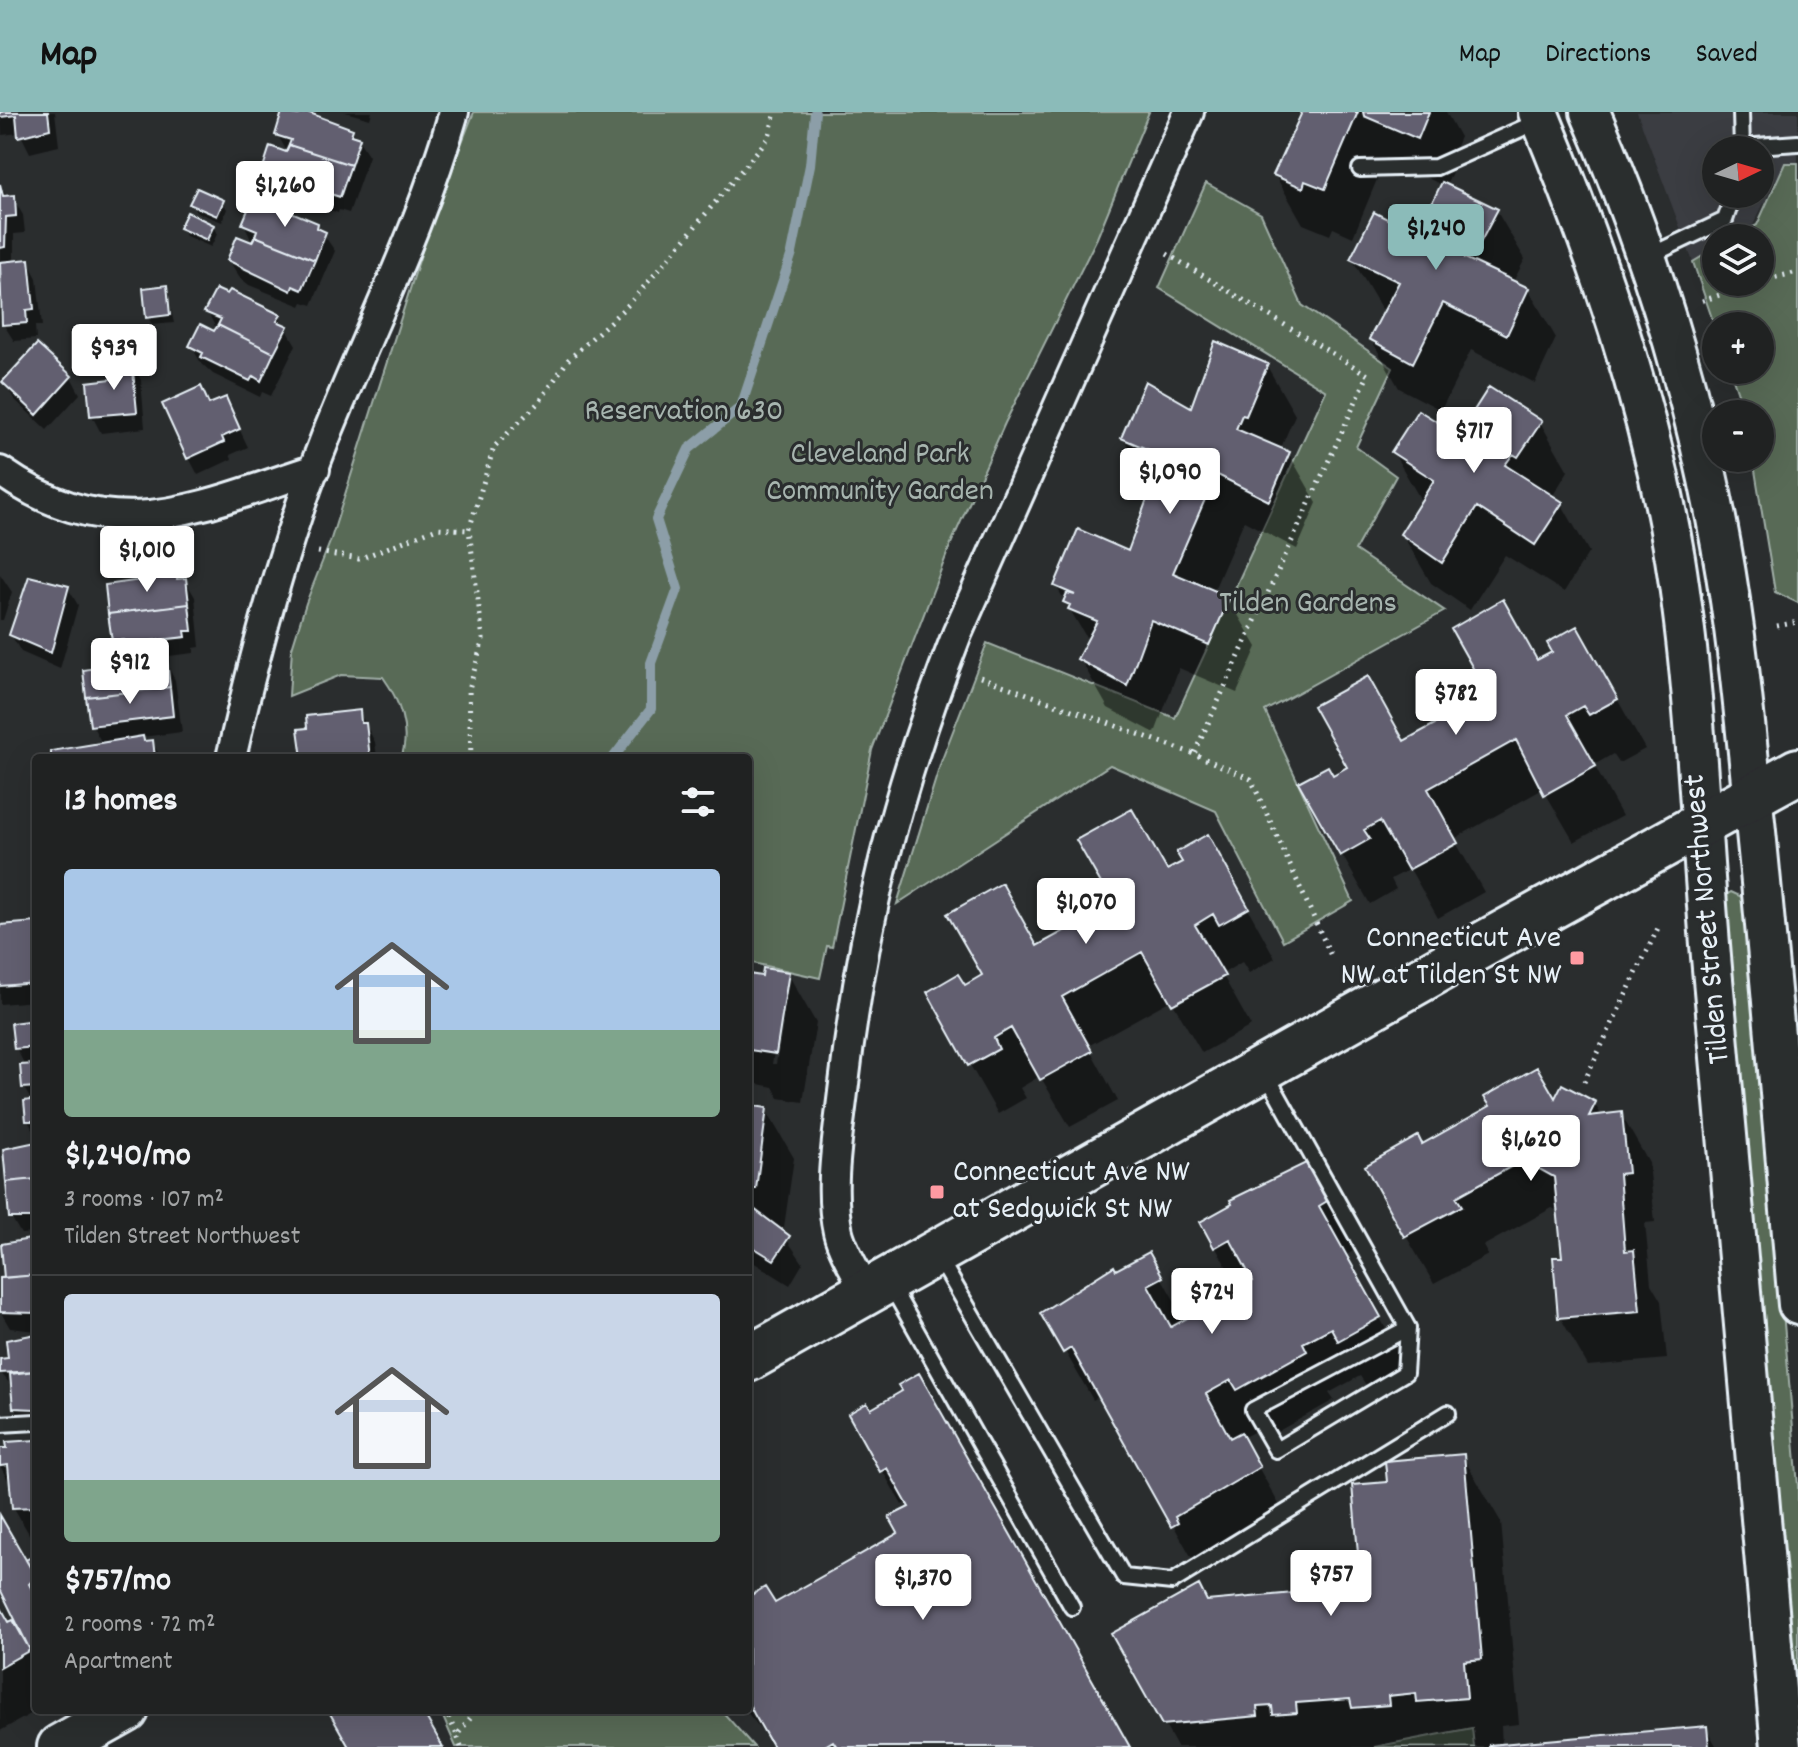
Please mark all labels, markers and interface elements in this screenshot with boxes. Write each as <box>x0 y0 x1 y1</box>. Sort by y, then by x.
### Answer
text: Map <box>40 29 98 84</box>
text: Map <box>1459 36 1501 76</box>
text: Directions <box>1545 36 1651 76</box>
text: Saved <box>1695 36 1758 76</box>
north arrow <box>1702 136 1774 208</box>
map controls <box>1702 136 1774 472</box>
pin: $1,260 <box>220 161 350 229</box>
text: $1,260 <box>254 168 316 205</box>
pin: $1,240 <box>1371 204 1501 272</box>
text: $1,240 <box>1406 211 1466 248</box>
button: layers <box>1702 224 1774 296</box>
button: + <box>1702 312 1774 384</box>
pin: $939 <box>67 324 161 392</box>
text: $939 <box>90 331 138 368</box>
park label: Reservation 630 <box>585 390 783 436</box>
button: − <box>1702 400 1774 472</box>
pin: $717 <box>1427 407 1521 475</box>
text: $717 <box>1455 414 1493 451</box>
park label: Cleveland Park Community Garden <box>766 433 994 516</box>
pin: $1,090 <box>1105 448 1235 516</box>
text: $1,090 <box>1138 455 1202 492</box>
pin: $1,010 <box>82 526 212 594</box>
text: $1,010 <box>118 533 176 570</box>
park label: Tilden Gardens <box>1219 582 1397 628</box>
pin: $912 <box>83 638 177 706</box>
text: $912 <box>109 645 151 682</box>
pin: $782 <box>1409 669 1503 737</box>
text: $782 <box>1434 676 1478 713</box>
street label: Tilden Street Northwest <box>1673 772 1745 1066</box>
text: 13 homes <box>64 778 178 827</box>
icon: filters <box>676 780 720 824</box>
pin: $1,070 <box>1021 878 1151 946</box>
text: $1,070 <box>1055 885 1117 922</box>
place label: Connecticut Ave NW at Tilden St NW <box>1340 917 1562 1000</box>
icon: home <box>320 921 464 1065</box>
marker: Connecticut Ave NW at Tilden St NW <box>1568 949 1586 967</box>
pin: $1,620 <box>1466 1115 1596 1183</box>
text: $1,620 <box>1500 1122 1562 1159</box>
text: $1,240/mo <box>64 1133 191 1182</box>
place label: Connecticut Ave NW at Sedgwick St NW <box>953 1151 1190 1234</box>
text: 3 rooms · 107 m² <box>64 1182 224 1219</box>
marker: Connecticut Ave NW at Sedgwick St NW <box>928 1183 946 1201</box>
text: Tilden Street Northwest <box>64 1219 300 1256</box>
pin: $724 <box>1165 1268 1259 1336</box>
text: $724 <box>1189 1275 1235 1312</box>
icon: home <box>320 1346 464 1490</box>
pin: $757 <box>1284 1550 1378 1618</box>
pin: $1,370 <box>858 1554 988 1622</box>
text: $757 <box>1308 1557 1354 1594</box>
text: $757/mo <box>64 1558 171 1607</box>
text: $1,370 <box>893 1561 953 1598</box>
text: 2 rooms · 72 m² <box>64 1607 215 1644</box>
text: Apartment <box>64 1644 173 1681</box>

